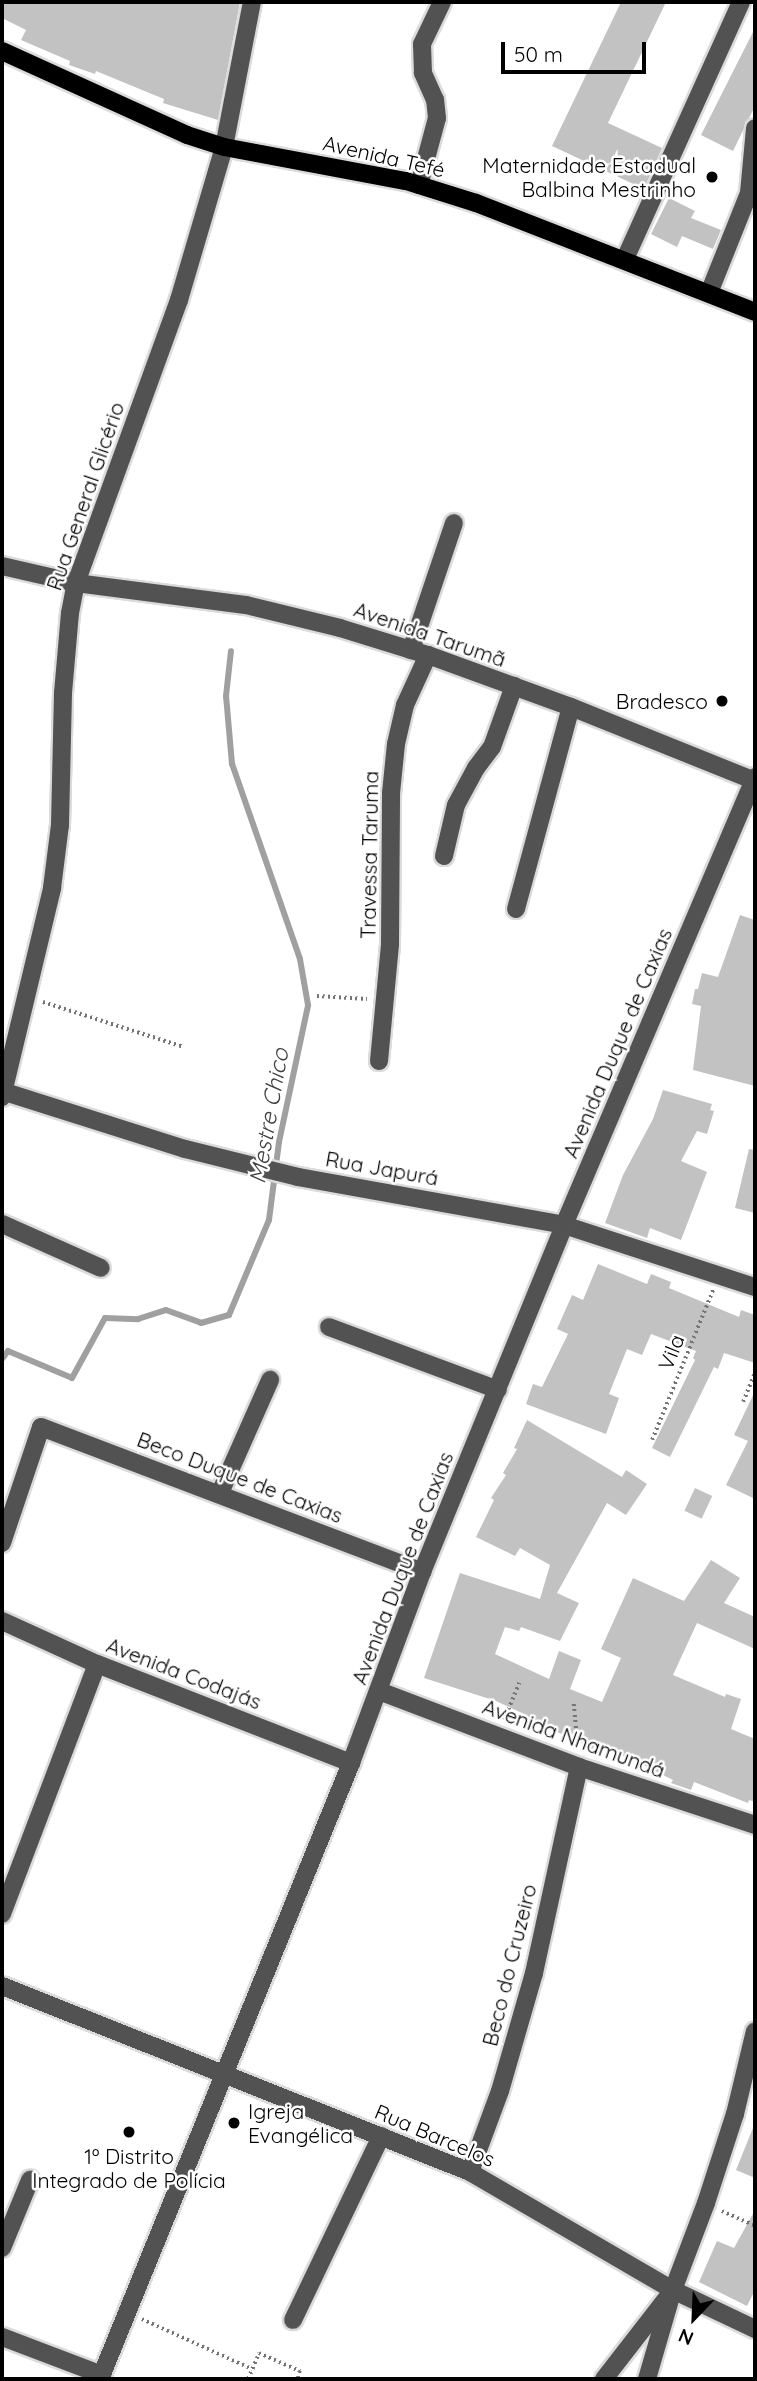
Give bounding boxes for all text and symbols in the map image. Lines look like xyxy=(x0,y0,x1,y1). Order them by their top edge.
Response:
scale bar xyxy=(505,28,650,72)
text: 50 m xyxy=(514,41,563,67)
street label: Avenida Tefé xyxy=(321,130,447,182)
place label: Maternidade Estadual Balbina Mestrinho xyxy=(482,152,696,202)
marker: Maternidade Estadual Balbina Mestrinho xyxy=(702,167,722,187)
street label: Rua General Glicério xyxy=(41,398,129,594)
street label: Avenida Tarumã xyxy=(351,596,509,672)
place label: Bradesco xyxy=(616,688,708,714)
marker: Bradesco xyxy=(714,693,730,709)
street label: Travessa Taruma xyxy=(355,771,383,939)
street label: Avenida Duque de Caxias xyxy=(557,924,677,1162)
water label: Mestre Chico xyxy=(244,1046,294,1186)
street label: Rua Japurá xyxy=(324,1146,440,1190)
street label: Vila xyxy=(653,1331,689,1373)
street label: Beco Duque de Caxias xyxy=(134,1426,346,1528)
street label: Avenida Duque de Caxias xyxy=(346,1448,458,1688)
street label: Avenida Codajás xyxy=(103,1632,265,1714)
street label: Avenida Nhamundá xyxy=(479,1693,669,1783)
street label: Beco do Cruzeiro xyxy=(477,1881,541,2049)
place label: Igreja Evangélica xyxy=(248,2098,353,2148)
street label: Rua Barcelos xyxy=(371,2098,499,2172)
marker: Igreja Evangélica xyxy=(226,2115,242,2131)
marker: 1º Distrito Integrado de Polícia xyxy=(121,2124,137,2140)
place label: 1º Distrito Integrado de Polícia xyxy=(32,2143,226,2193)
north arrow xyxy=(659,2283,729,2353)
text: N xyxy=(675,2324,697,2351)

